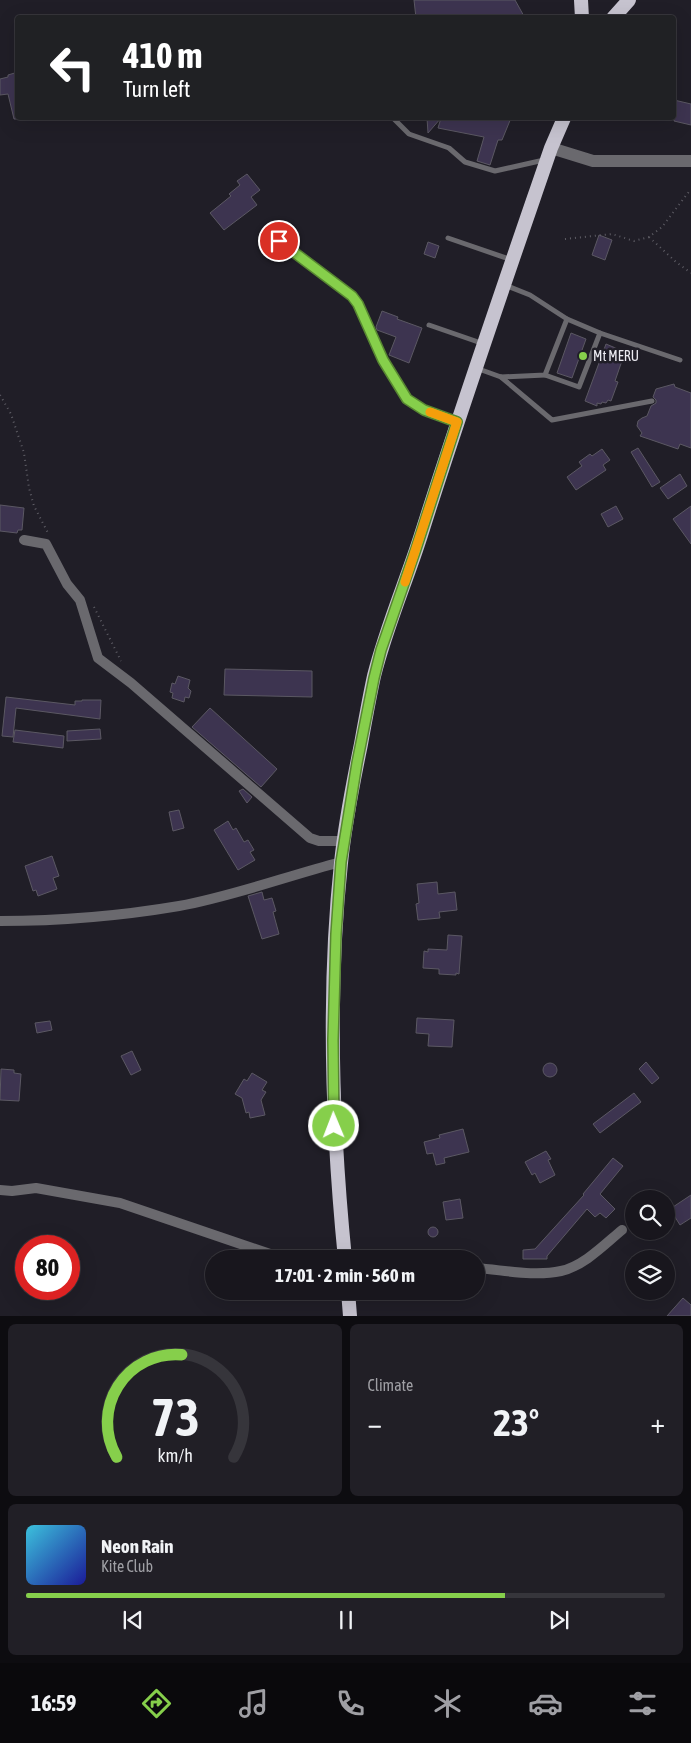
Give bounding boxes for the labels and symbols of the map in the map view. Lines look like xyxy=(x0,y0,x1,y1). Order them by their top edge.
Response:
pin xyxy=(258,220,300,262)
place label: Mt MERU xyxy=(593,348,639,364)
marker: Mt MERU xyxy=(577,350,589,362)
position arrow xyxy=(307,1099,359,1151)
speed limit sign: 80 xyxy=(15,1235,80,1300)

